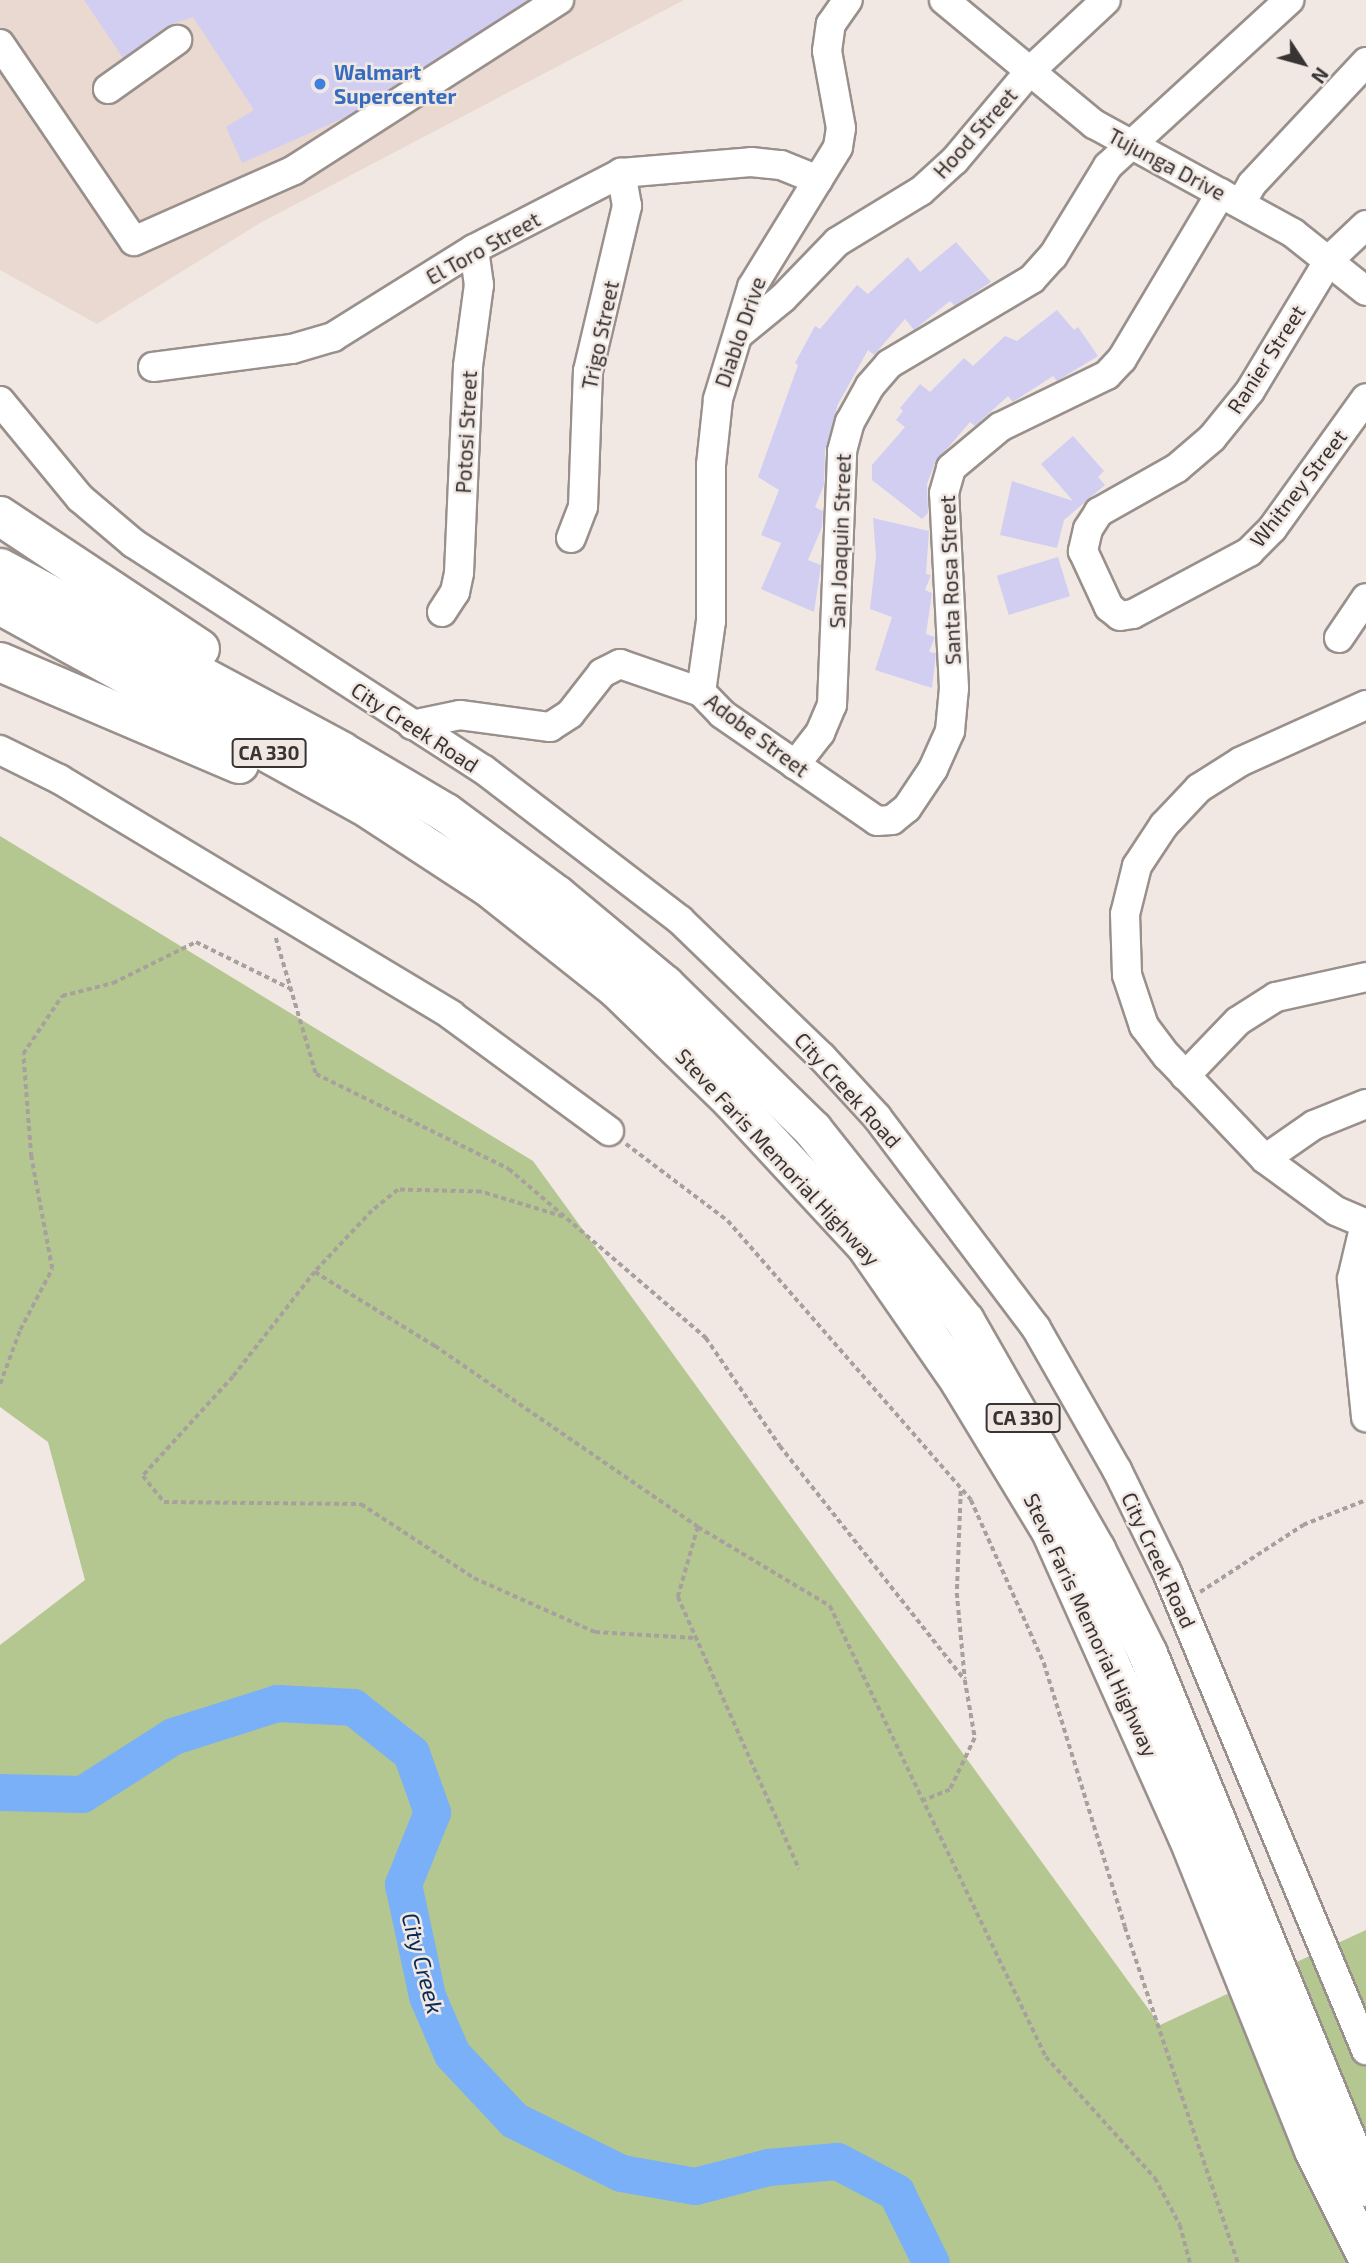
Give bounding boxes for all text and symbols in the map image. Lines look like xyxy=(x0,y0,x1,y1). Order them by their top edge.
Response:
north arrow xyxy=(1268,28,1338,98)
place label: Walmart Supercenter xyxy=(334,59,456,109)
text: N xyxy=(1307,63,1334,88)
marker: Walmart Supercenter xyxy=(312,76,328,92)
street label: Hood Street xyxy=(928,83,1022,183)
street label: Tujunga Drive xyxy=(1104,122,1230,206)
street label: El Toro Street xyxy=(421,206,545,290)
street label: Diablo Drive xyxy=(709,273,771,391)
street label: Trigo Street xyxy=(576,278,624,392)
street label: Ranier Street xyxy=(1221,300,1311,418)
street label: Potosi Street xyxy=(450,370,482,494)
street label: Whitney Street xyxy=(1244,424,1352,552)
street label: San Joaquin Street xyxy=(824,453,856,629)
street label: Santa Rosa Street xyxy=(934,495,966,665)
street label: City Creek Road xyxy=(346,676,484,778)
street label: Adobe Street xyxy=(700,688,814,782)
road number: CA 330 xyxy=(230,738,308,768)
street label: City Creek Road xyxy=(789,1027,907,1153)
street label: Steve Faris Memorial Highway xyxy=(670,1043,886,1271)
road number: CA 330 xyxy=(984,1402,1062,1434)
street label: City Creek Road xyxy=(1116,1488,1202,1632)
street label: Steve Faris Memorial Highway xyxy=(1019,1489,1163,1761)
water label: City Creek xyxy=(396,1909,450,2017)

